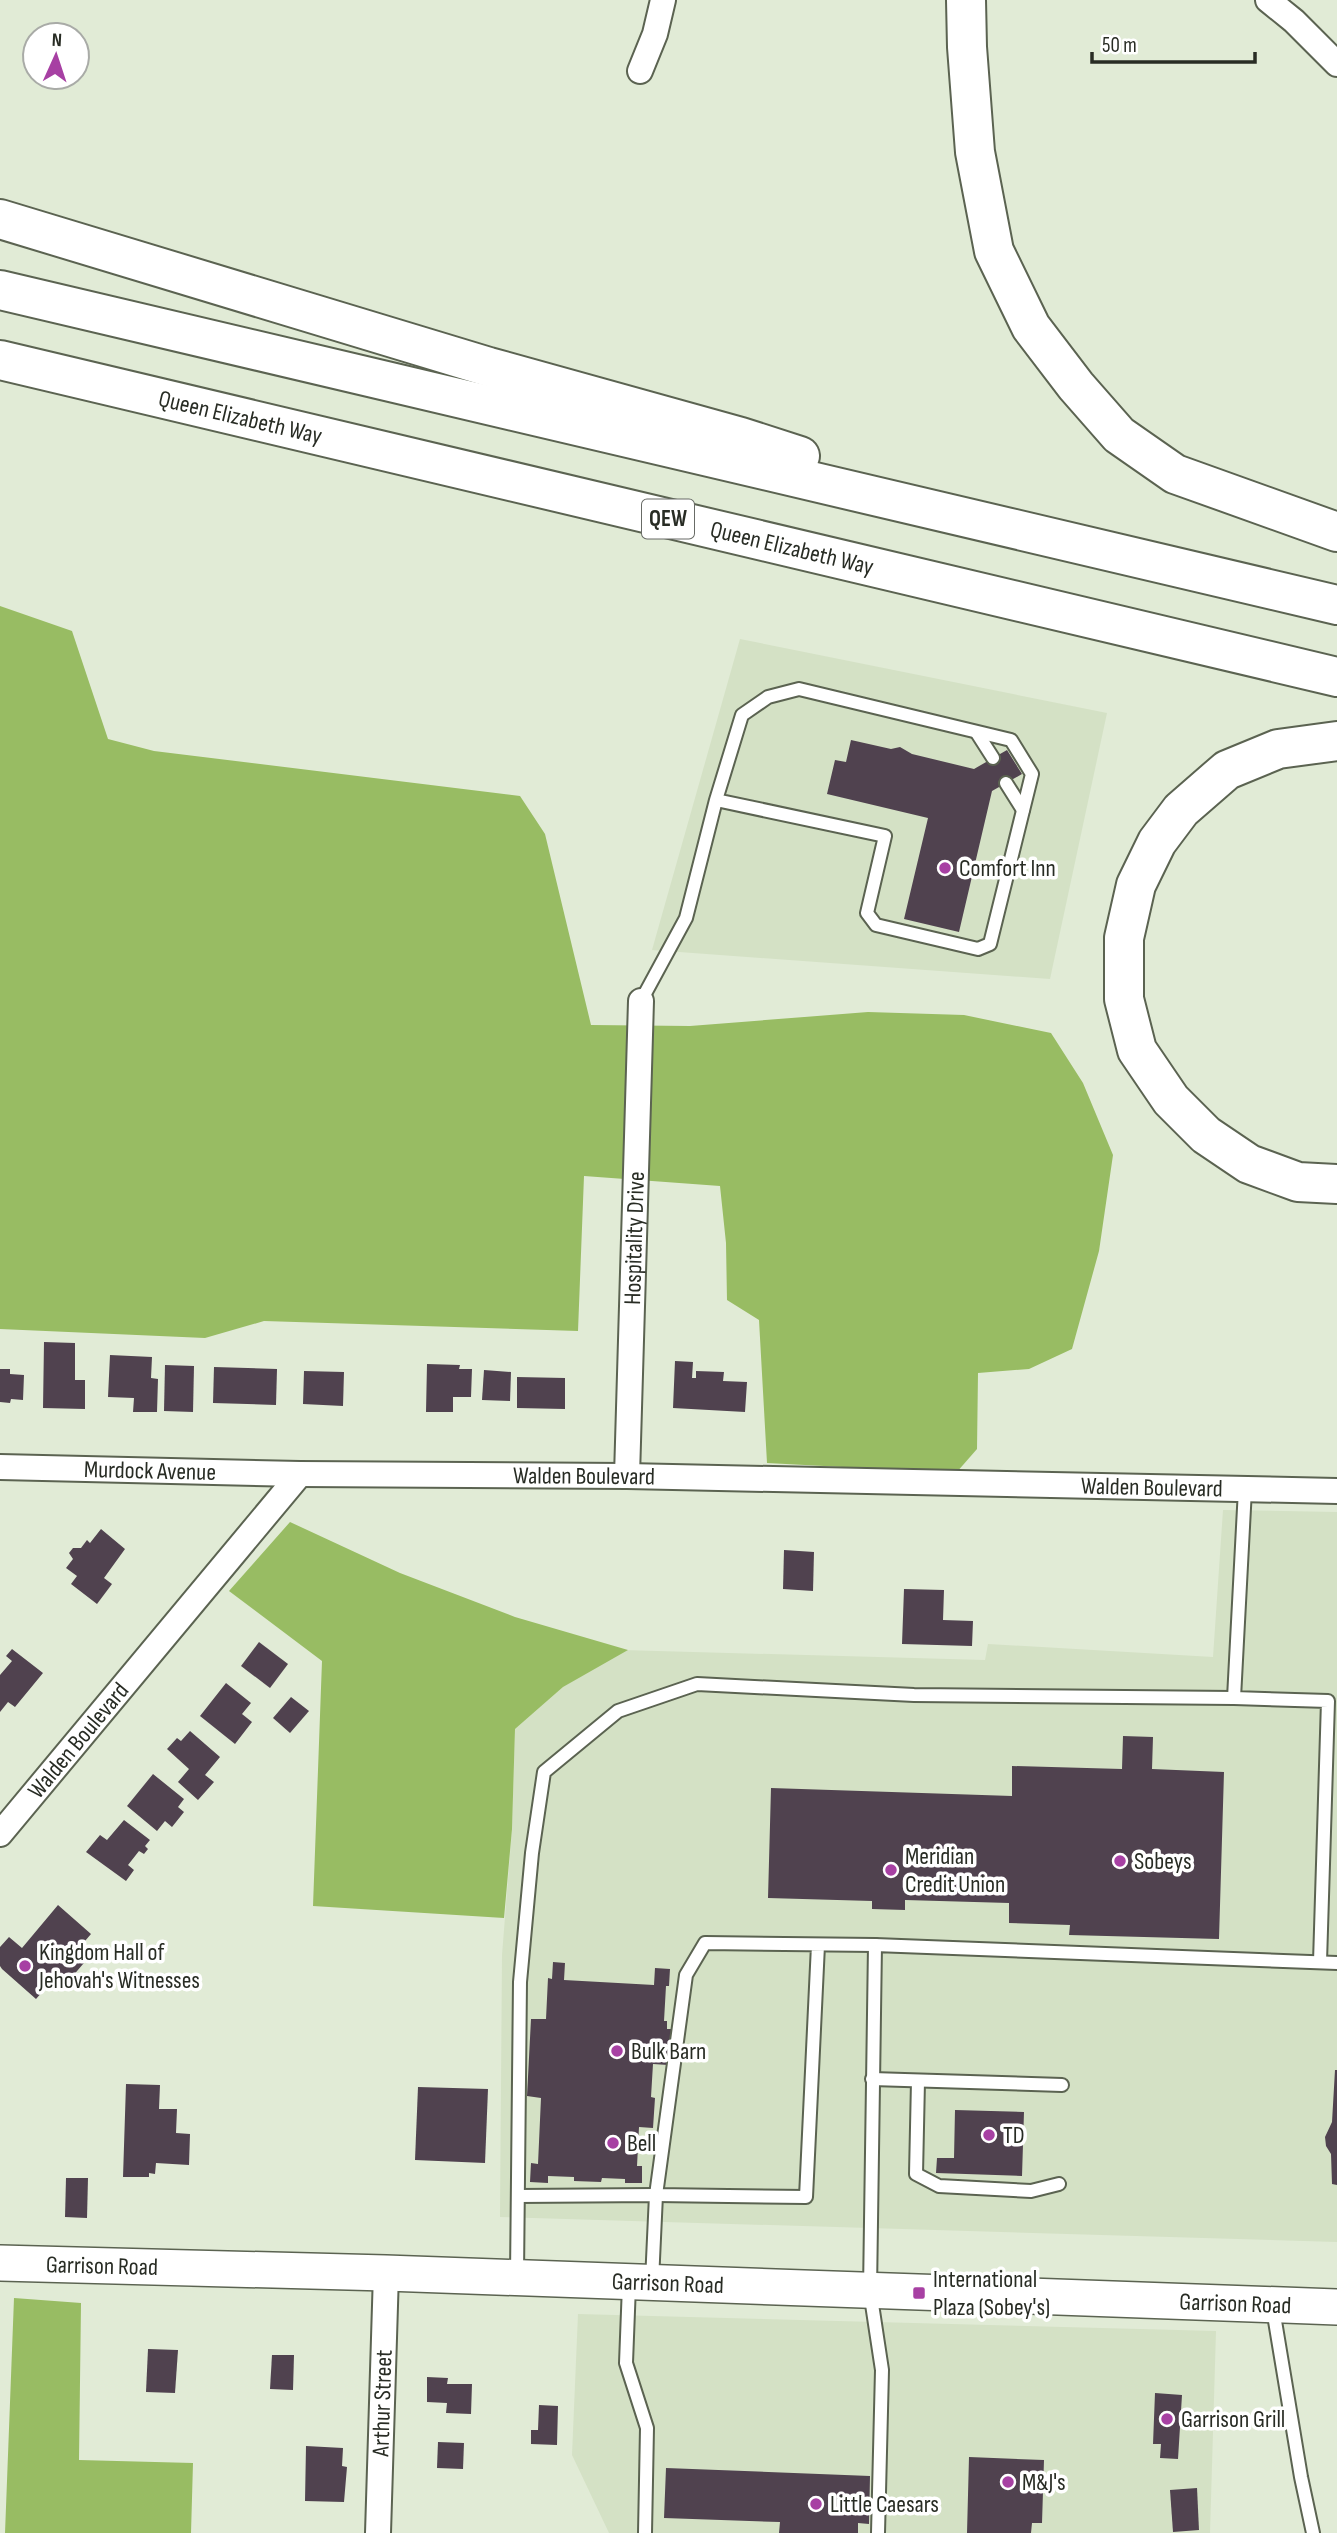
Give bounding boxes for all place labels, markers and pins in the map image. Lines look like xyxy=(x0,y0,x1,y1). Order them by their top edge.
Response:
place label: Comfort Inn xyxy=(959,854,1056,883)
marker: Comfort Inn xyxy=(937,860,953,876)
place label: Meridian Credit Union xyxy=(905,1842,1005,1899)
place label: Sobeys xyxy=(1134,1847,1192,1876)
marker: Sobeys xyxy=(1112,1853,1128,1869)
marker: Meridian Credit Union xyxy=(883,1862,899,1878)
place label: Kingdom Hall of Jehovah's Witnesses xyxy=(38,1938,200,1995)
marker: Kingdom Hall of Jehovah's Witnesses xyxy=(17,1958,33,1974)
place label: Bulk Barn xyxy=(631,2037,706,2066)
marker: Bulk Barn xyxy=(609,2043,625,2059)
place label: TD xyxy=(1003,2121,1025,2150)
marker: TD xyxy=(981,2127,997,2143)
place label: Bell xyxy=(627,2129,656,2158)
marker: Bell xyxy=(605,2135,621,2151)
place label: International Plaza (Sobey's) xyxy=(933,2265,1050,2322)
marker: International Plaza (Sobey's) xyxy=(911,2285,927,2301)
place label: Garrison Grill xyxy=(1181,2405,1285,2434)
marker: Garrison Grill xyxy=(1159,2411,1175,2427)
place label: M&J's xyxy=(1022,2468,1066,2497)
marker: M&J's xyxy=(1000,2474,1016,2490)
place label: Little Caesars xyxy=(830,2490,939,2519)
marker: Little Caesars xyxy=(808,2496,824,2512)

